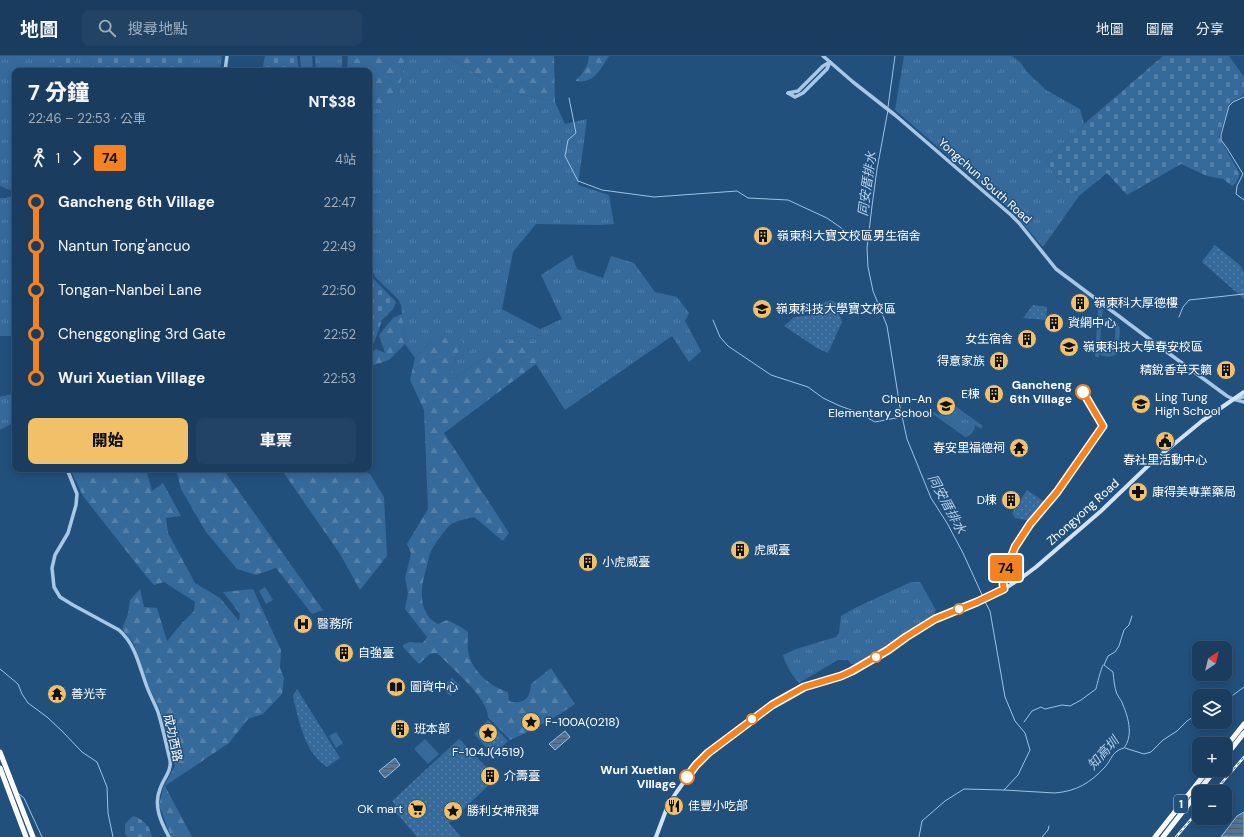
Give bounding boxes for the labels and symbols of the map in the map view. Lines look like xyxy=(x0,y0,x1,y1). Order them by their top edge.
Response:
street label: Yongchun South Road xyxy=(935,135,1035,227)
water label: 同安厝排水 xyxy=(854,150,880,217)
building icon: 嶺東科大寶文校區男生宿舍 xyxy=(752,225,774,247)
place label: 嶺東科大寶文校區男生宿舍 xyxy=(777,228,921,244)
building icon: 嶺東科大厚德樓 xyxy=(1069,292,1091,314)
place label: 嶺東科大厚德樓 xyxy=(1094,295,1178,311)
school or university icon: 嶺東科技大學寶文校區 xyxy=(751,298,773,320)
place label: 嶺東科技大學寶文校區 xyxy=(776,301,896,317)
building icon: 資網中心 xyxy=(1043,312,1065,334)
place label: 資網中心 xyxy=(1068,315,1116,331)
building icon: 女生宿舍 xyxy=(1016,328,1038,350)
place label: 女生宿舍 xyxy=(965,331,1013,347)
school or university icon: 嶺東科技大學春安校區 xyxy=(1058,336,1080,358)
place label: 嶺東科技大學春安校區 xyxy=(1083,339,1203,355)
building icon: 得意家族 xyxy=(988,350,1010,372)
place label: 得意家族 xyxy=(937,353,985,369)
building icon: 精銳香草天籟 xyxy=(1215,359,1237,381)
place label: 精銳香草天籟 xyxy=(1140,362,1212,378)
place label: Gancheng 6th Village xyxy=(1010,377,1072,407)
building icon: E棟 xyxy=(983,383,1005,405)
marker: Gancheng 6th Village xyxy=(1075,384,1091,400)
place label: E棟 xyxy=(961,386,980,402)
place label: Ling Tung High School xyxy=(1155,389,1220,419)
place label: Chun-An Elementary School xyxy=(828,391,932,421)
school or university icon: Ling Tung High School xyxy=(1130,393,1152,415)
school or university icon: Chun-An Elementary School xyxy=(935,395,957,417)
public building icon: 春社里活動中心 xyxy=(1154,430,1176,452)
temple icon: 春安里福德祠 xyxy=(1008,437,1030,459)
place label: 春安里福德祠 xyxy=(933,440,1005,456)
place label: 春社里活動中心 xyxy=(1123,452,1207,468)
water label: 同安厝排水 xyxy=(924,471,970,538)
street label: Zhongyong Road xyxy=(1043,475,1123,549)
pharmacy icon: 康得美專業藥局 xyxy=(1127,481,1149,503)
place label: 康得美專業藥局 xyxy=(1152,484,1236,500)
building icon: D棟 xyxy=(1000,489,1022,511)
place label: D棟 xyxy=(977,492,997,508)
building icon: 虎威臺 xyxy=(729,539,751,561)
place label: 虎威臺 xyxy=(754,542,790,558)
building icon: 小虎威臺 xyxy=(577,551,599,573)
place label: 小虎威臺 xyxy=(602,554,650,570)
line badge: 74 xyxy=(988,555,1024,581)
unlabelled marker xyxy=(953,603,965,615)
hospital icon: 醫務所 xyxy=(292,613,314,635)
place label: 醫務所 xyxy=(317,616,353,632)
north arrow xyxy=(1192,641,1232,681)
building icon: 自強臺 xyxy=(333,642,355,664)
place label: 自強臺 xyxy=(358,645,394,661)
unlabelled marker xyxy=(870,651,882,663)
library icon: 圖資中心 xyxy=(385,676,407,698)
place label: 圖資中心 xyxy=(410,679,458,695)
temple icon: 善光寺 xyxy=(46,683,68,705)
place label: 善光寺 xyxy=(71,686,107,702)
place icon: F-100A(0218) xyxy=(520,711,542,733)
street label: 成功西路 xyxy=(160,713,186,763)
unlabelled marker xyxy=(746,713,758,725)
place label: F-100A(0218) xyxy=(545,714,620,730)
building icon: 班本部 xyxy=(389,718,411,740)
place label: 班本部 xyxy=(414,721,450,737)
place icon: F-104J(4519) xyxy=(477,722,499,744)
water label: 知高圳 xyxy=(1084,731,1124,773)
place label: F-104J(4519) xyxy=(452,744,524,760)
place label: Wuri Xuetian Village xyxy=(600,762,676,792)
building icon: 介壽臺 xyxy=(479,765,501,787)
place label: 介壽臺 xyxy=(504,768,540,784)
marker: Wuri Xuetian Village xyxy=(679,769,695,785)
restaurant icon: 佳豐小吃部 xyxy=(663,795,685,817)
road number: 1 xyxy=(1174,795,1188,813)
supermarket icon: OK mart xyxy=(406,798,428,820)
place label: 佳豐小吃部 xyxy=(688,798,748,814)
place icon: 勝利女神飛彈 xyxy=(442,800,464,822)
place label: OK mart xyxy=(357,801,403,817)
place label: 勝利女神飛彈 xyxy=(467,803,539,819)

